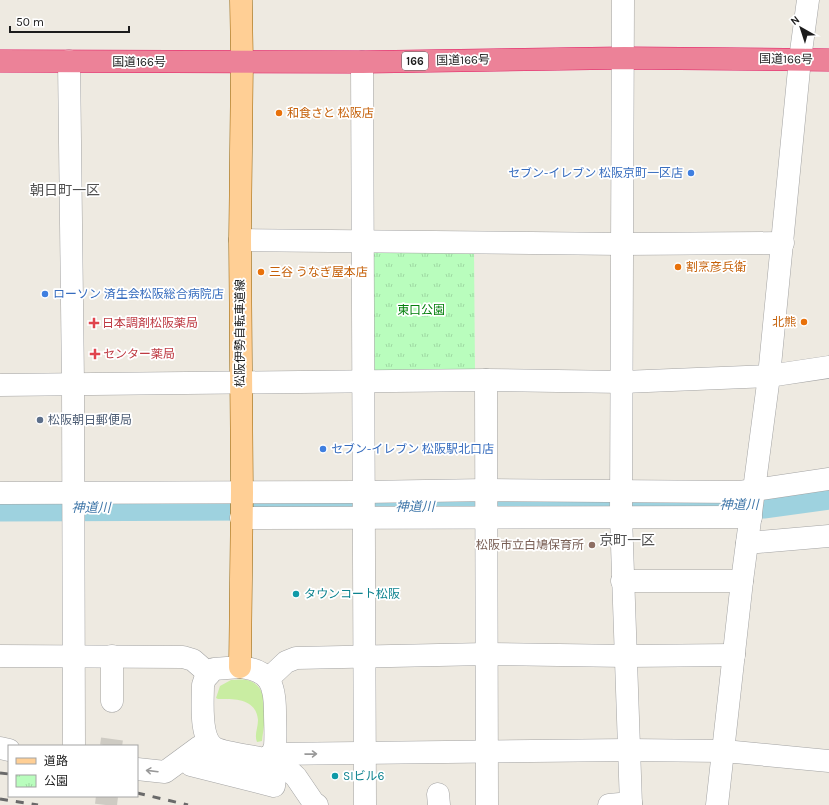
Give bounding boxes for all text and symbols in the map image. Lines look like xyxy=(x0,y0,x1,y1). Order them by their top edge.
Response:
scale bar xyxy=(10,8,129,34)
north arrow xyxy=(781,8,821,48)
text: N xyxy=(788,13,802,28)
text: 50 m xyxy=(16,15,44,29)
road number: 166 xyxy=(402,52,428,70)
street label: 国道166号 xyxy=(759,52,813,66)
street label: 国道166号 xyxy=(436,53,490,67)
street label: 国道166号 xyxy=(112,55,166,69)
place label: 和食さと 松阪店 xyxy=(287,106,374,120)
marker: 和食さと 松阪店 xyxy=(274,108,284,118)
place label: セブン-イレブン 松阪京町一区店 xyxy=(508,166,683,180)
marker: セブン-イレブン 松阪京町一区店 xyxy=(686,168,696,178)
district label: 朝日町一区 xyxy=(30,182,100,199)
place label: 割烹彦兵衛 xyxy=(686,260,746,274)
marker: 割烹彦兵衛 xyxy=(673,262,683,272)
place label: 三谷 うなぎ屋本店 xyxy=(269,265,368,279)
marker: 三谷 うなぎ屋本店 xyxy=(256,267,266,277)
street label: 松阪伊勢自転車道線 xyxy=(233,279,247,387)
place label: ローソン 済生会松阪総合病院店 xyxy=(53,287,224,301)
marker: ローソン 済生会松阪総合病院店 xyxy=(40,289,50,299)
park label: 東口公園 xyxy=(397,303,445,317)
place label: 北熊 xyxy=(772,315,796,329)
place label: 日本調剤松阪薬局 xyxy=(102,316,198,330)
marker: 北熊 xyxy=(799,317,809,327)
marker: 日本調剤松阪薬局 xyxy=(89,318,99,328)
place label: センター薬局 xyxy=(103,347,175,361)
marker: センター薬局 xyxy=(90,349,100,359)
place label: 松阪朝日郵便局 xyxy=(48,413,132,427)
marker: 松阪朝日郵便局 xyxy=(35,415,45,425)
place label: セブン-イレブン 松阪駅北口店 xyxy=(331,442,494,456)
marker: セブン-イレブン 松阪駅北口店 xyxy=(318,444,328,454)
water label: 神道川 xyxy=(719,497,760,512)
water label: 神道川 xyxy=(395,499,436,514)
water label: 神道川 xyxy=(71,500,112,515)
district label: 京町一区 xyxy=(599,532,655,549)
place label: 松阪市立白鳩保育所 xyxy=(476,538,584,552)
marker: 松阪市立白鳩保育所 xyxy=(587,540,597,550)
place label: タウンコート松阪 xyxy=(304,587,400,601)
marker: タウンコート松阪 xyxy=(291,589,301,599)
legend xyxy=(8,745,138,797)
one-way arrow xyxy=(304,750,317,758)
text: 道路 xyxy=(44,754,68,768)
one-way arrow xyxy=(146,767,159,774)
place label: SIビル6 xyxy=(343,769,385,783)
marker: SIビル6 xyxy=(330,771,340,781)
text: 公園 xyxy=(44,774,68,788)

